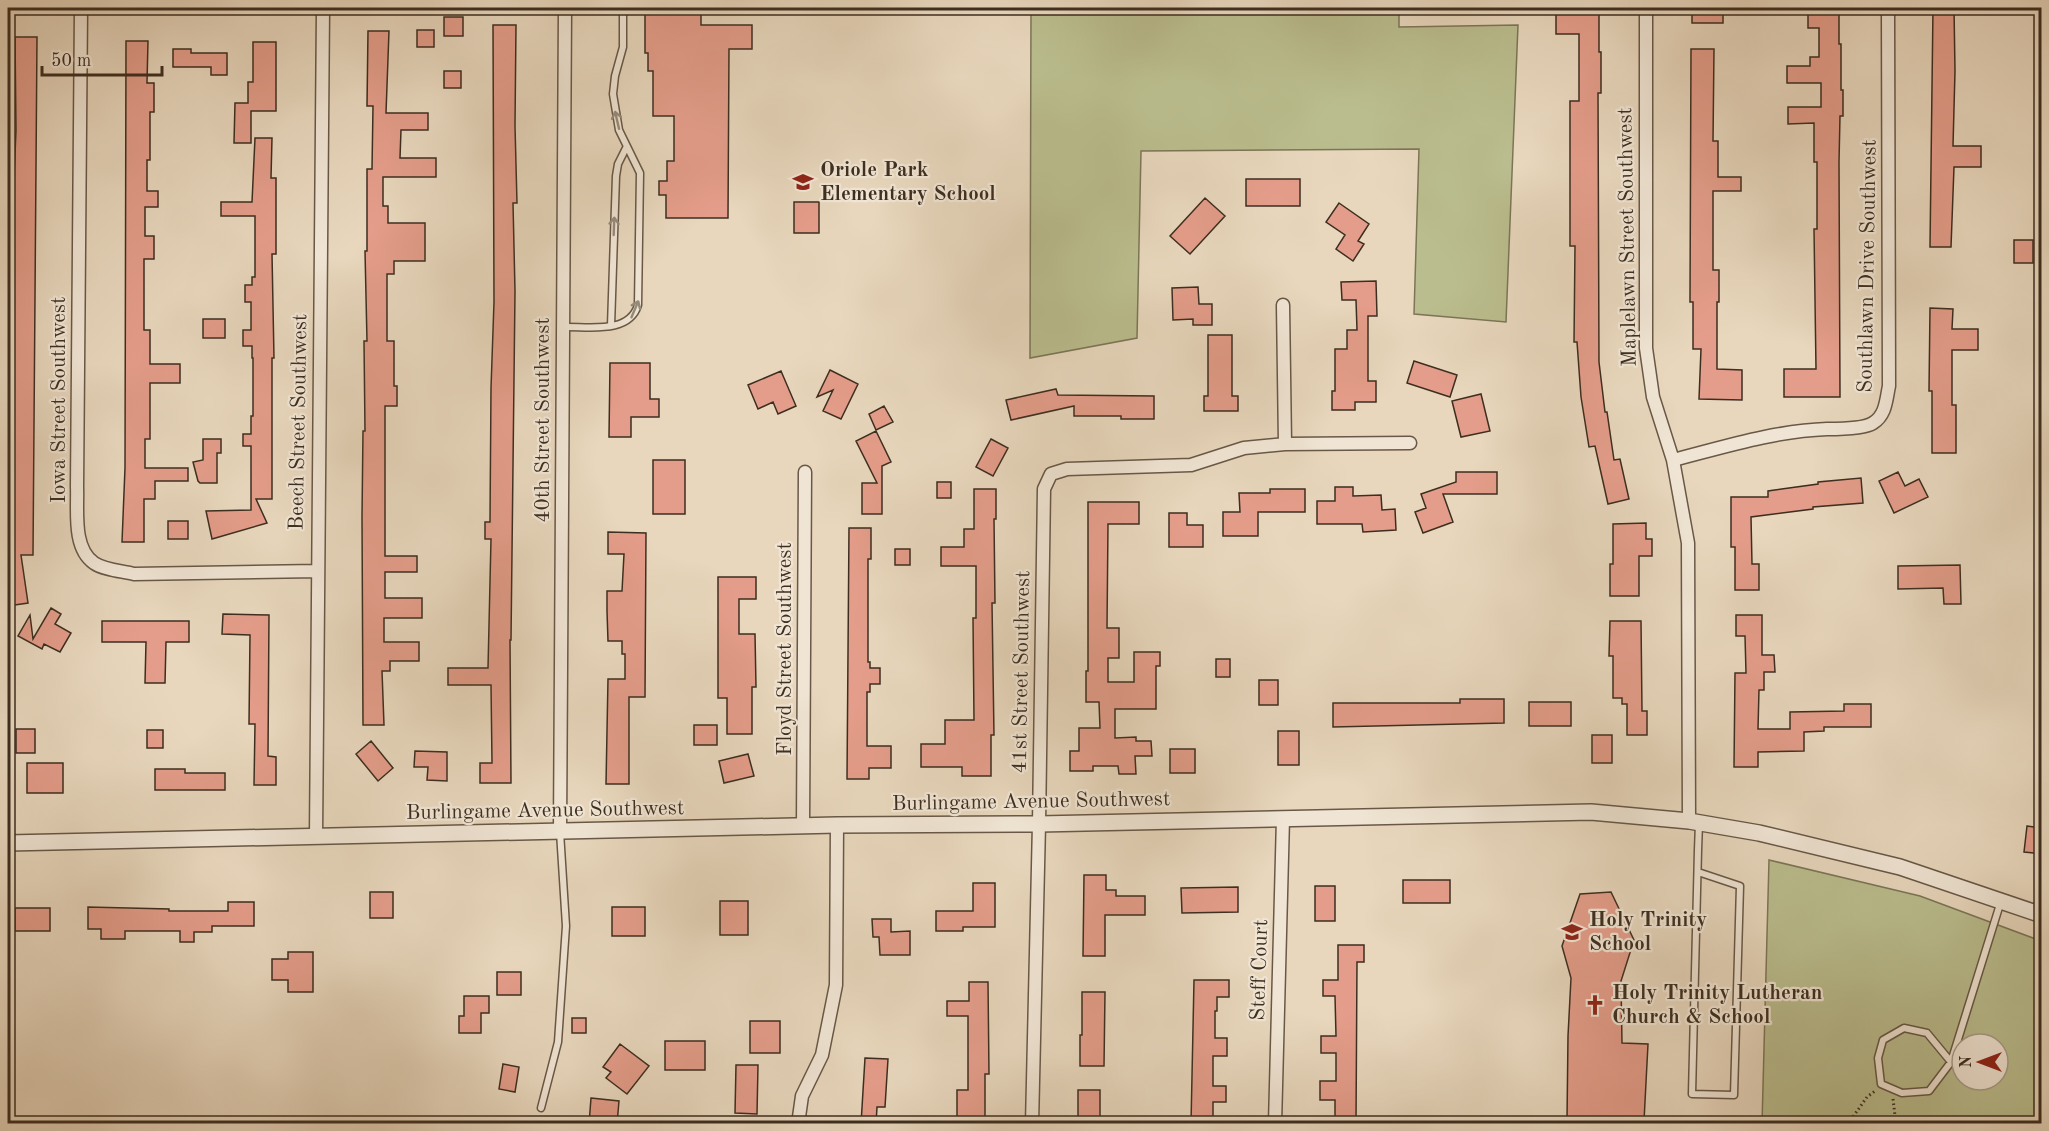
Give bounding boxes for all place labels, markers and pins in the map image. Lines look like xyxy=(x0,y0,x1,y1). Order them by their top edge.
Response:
place label: Oriole Park Elementary School xyxy=(820,160,996,205)
school or university icon: Oriole Park Elementary School xyxy=(791,170,815,194)
place label: Holy Trinity School xyxy=(1589,910,1707,955)
school or university icon: Holy Trinity School xyxy=(1560,920,1584,944)
place label: Holy Trinity Lutheran Church & School xyxy=(1612,983,1822,1028)
church icon: Holy Trinity Lutheran Church & School xyxy=(1583,993,1607,1017)

